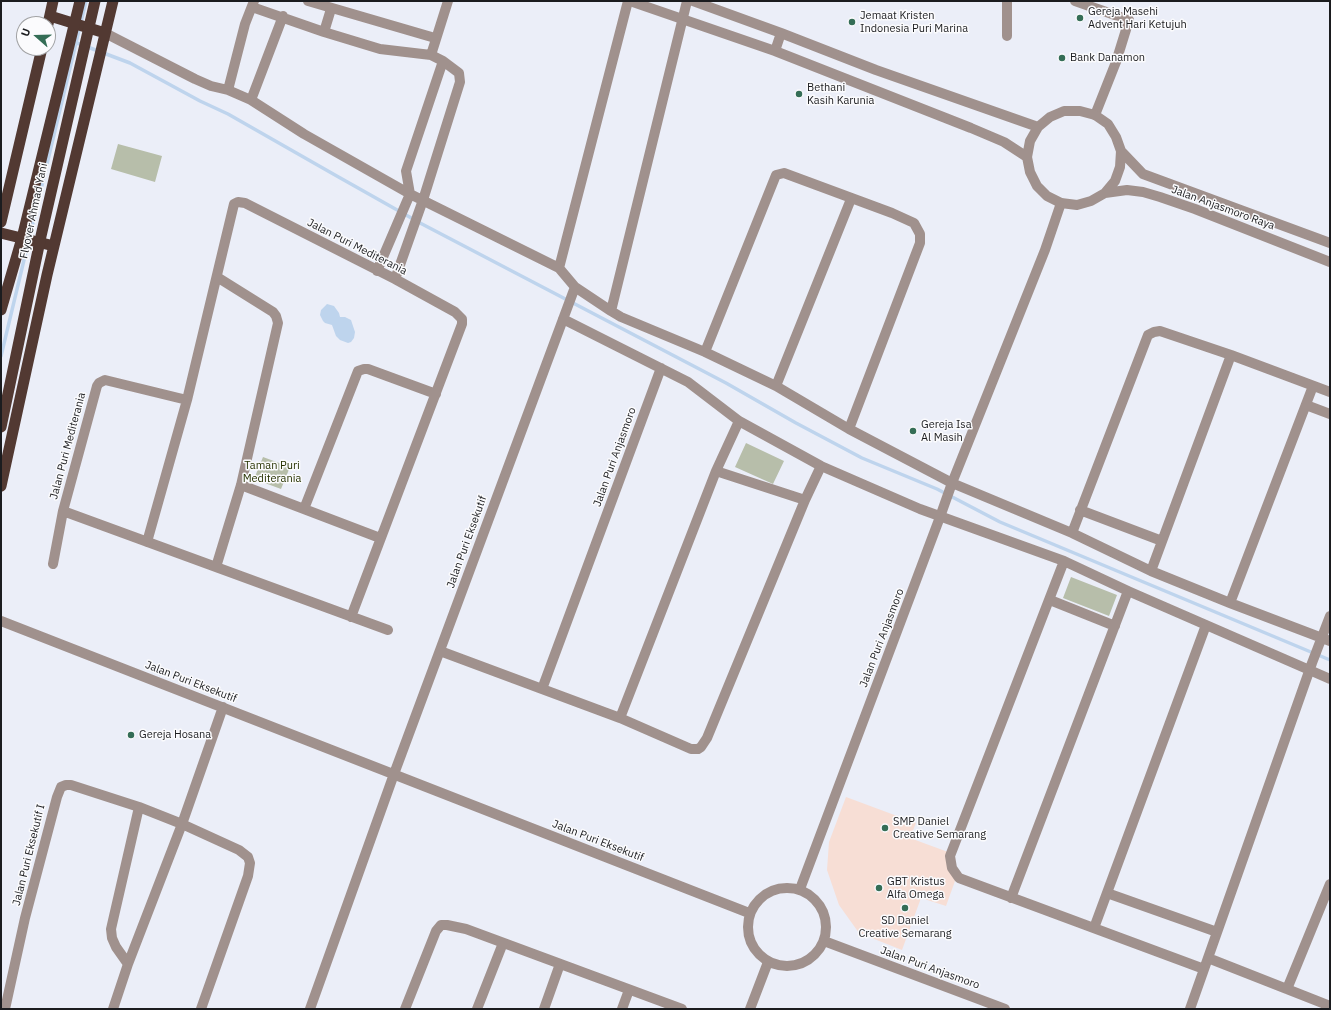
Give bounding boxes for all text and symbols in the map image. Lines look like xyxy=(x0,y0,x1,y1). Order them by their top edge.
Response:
place label: Gereja Masehi Advent Hari Ketujuh xyxy=(1088,5,1187,31)
place label: Jemaat Kristen Indonesia Puri Marina xyxy=(860,9,968,35)
marker: Gereja Masehi Advent Hari Ketujuh xyxy=(1075,13,1085,23)
north arrow xyxy=(16,16,56,56)
marker: Jemaat Kristen Indonesia Puri Marina xyxy=(847,17,857,27)
text: U xyxy=(18,26,34,38)
place label: Bank Danamon xyxy=(1070,51,1145,65)
marker: Bank Danamon xyxy=(1057,53,1067,63)
place label: Bethani Kasih Karunia xyxy=(807,81,874,107)
marker: Bethani Kasih Karunia xyxy=(794,89,804,99)
street label: Flyover Ahmad Yani xyxy=(17,162,51,260)
street label: Jalan Anjasmoro Raya xyxy=(1170,183,1276,233)
street label: Jalan Puri Mediterania xyxy=(305,216,409,278)
street label: Jalan Puri Mediterania xyxy=(47,391,89,501)
street label: Jalan Puri Anjasmoro xyxy=(591,406,639,508)
place label: Gereja Isa Al Masih xyxy=(921,418,972,444)
marker: Gereja Isa Al Masih xyxy=(908,426,918,436)
park label: Taman Puri Mediterania xyxy=(243,459,301,485)
street label: Jalan Puri Eksekutif xyxy=(444,494,490,590)
street label: Jalan Puri Anjasmoro xyxy=(857,587,907,689)
street label: Jalan Puri Eksekutif xyxy=(143,658,239,706)
place label: Gereja Hosana xyxy=(139,728,211,742)
marker: Gereja Hosana xyxy=(126,730,136,740)
street label: Jalan Puri Eksekutif I xyxy=(10,803,48,907)
place label: SMP Daniel Creative Semarang xyxy=(893,815,986,841)
street label: Jalan Puri Eksekutif xyxy=(550,817,646,865)
marker: SMP Daniel Creative Semarang xyxy=(880,823,890,833)
place label: GBT Kristus Alfa Omega xyxy=(887,875,945,901)
marker: GBT Kristus Alfa Omega xyxy=(874,883,884,893)
marker: SD Daniel Creative Semarang xyxy=(900,903,910,913)
place label: SD Daniel Creative Semarang xyxy=(858,914,952,940)
street label: Jalan Puri Anjasmoro xyxy=(879,944,981,992)

